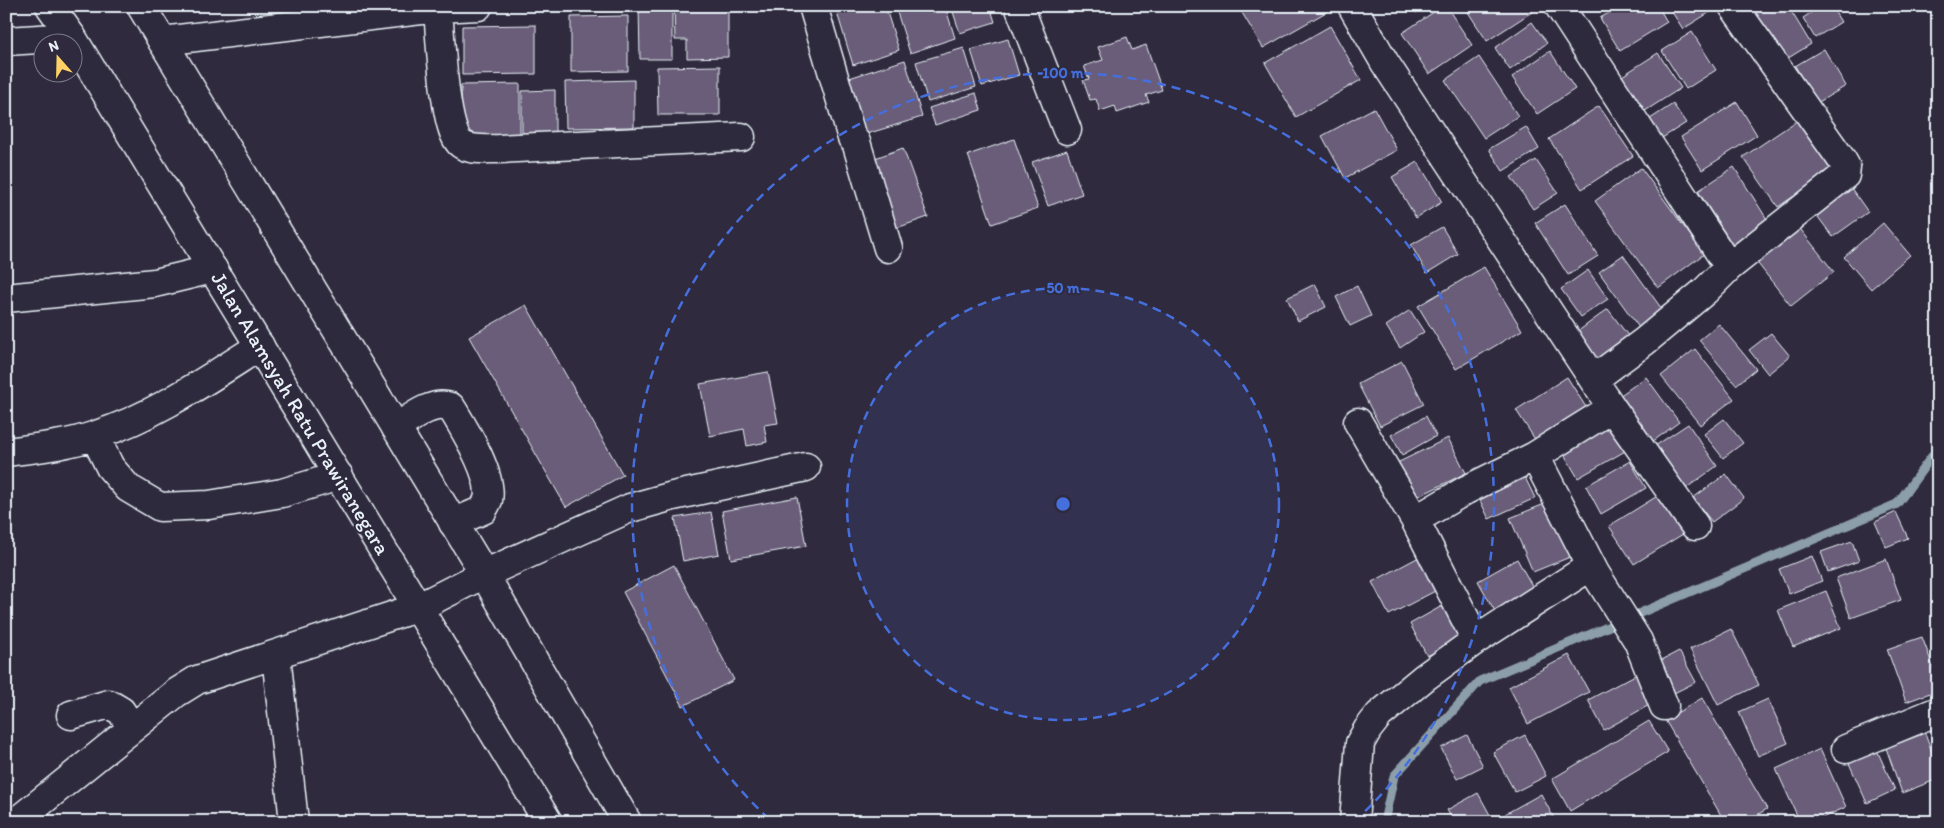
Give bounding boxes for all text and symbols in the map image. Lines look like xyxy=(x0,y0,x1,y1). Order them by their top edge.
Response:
north arrow xyxy=(32,32,82,82)
text: N xyxy=(46,37,61,56)
text: 100 m xyxy=(1042,64,1084,82)
street label: Jalan Alamsyah Ratu Prawiranegara xyxy=(206,267,396,559)
text: 50 m xyxy=(1046,279,1080,297)
centre of rings xyxy=(1054,495,1072,513)

